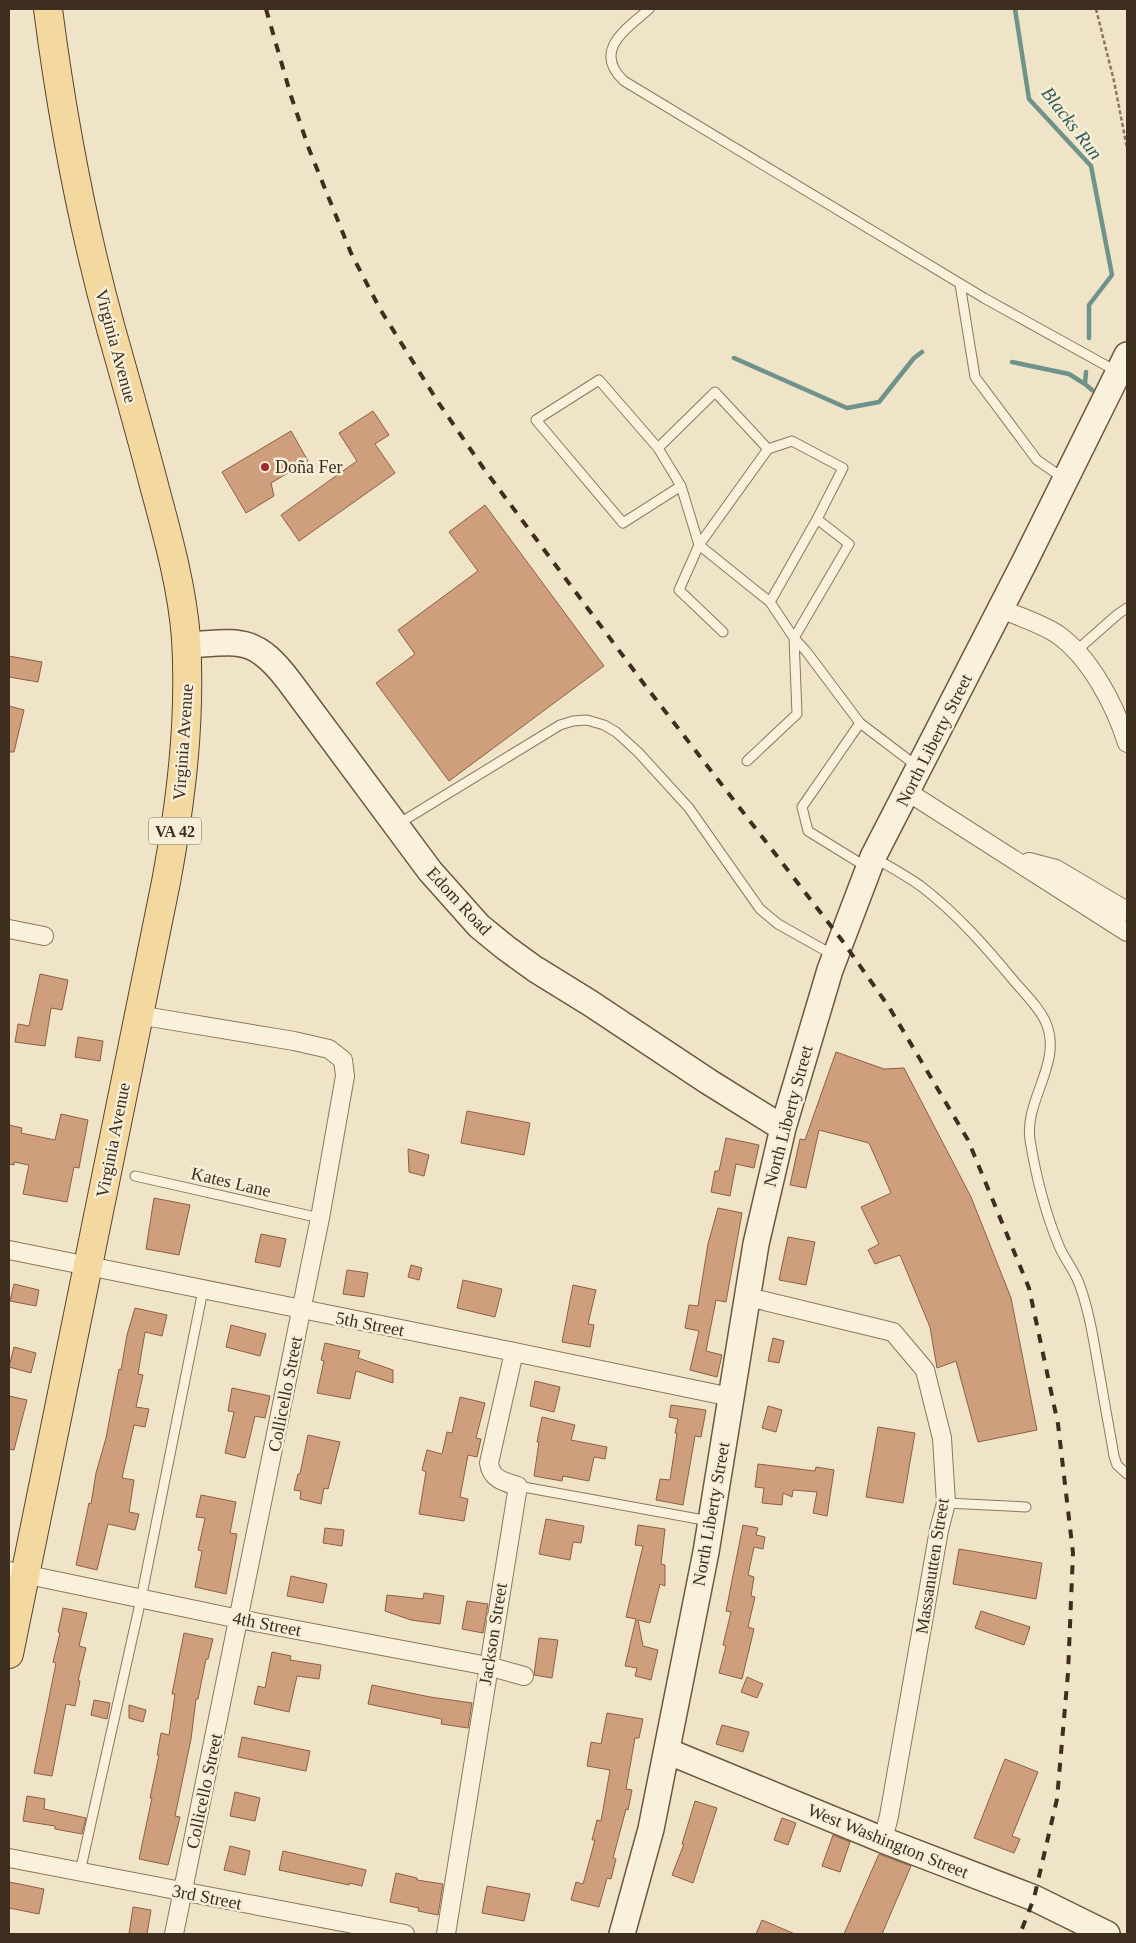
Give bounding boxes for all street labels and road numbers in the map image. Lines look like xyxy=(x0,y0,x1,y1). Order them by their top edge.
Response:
street label: Virginia Avenue xyxy=(91,287,141,405)
street label: North Liberty Street xyxy=(892,670,976,810)
street label: Virginia Avenue xyxy=(169,683,197,801)
road number: VA 42 xyxy=(149,818,201,844)
street label: Edom Road xyxy=(423,863,495,939)
street label: North Liberty Street xyxy=(759,1043,817,1189)
street label: Virginia Avenue xyxy=(92,1081,134,1199)
street label: Kates Lane xyxy=(189,1163,273,1201)
street label: 5th Street xyxy=(334,1308,406,1340)
street label: Collicello Street xyxy=(264,1334,306,1454)
street label: North Liberty Street xyxy=(688,1440,734,1588)
street label: Massanutten Street xyxy=(911,1497,953,1635)
street label: Jackson Street xyxy=(475,1581,511,1687)
street label: 4th Street xyxy=(231,1608,303,1640)
street label: Collicello Street xyxy=(182,1731,226,1851)
street label: West Washington Street xyxy=(805,1800,971,1882)
street label: 3rd Street xyxy=(170,1880,244,1914)

